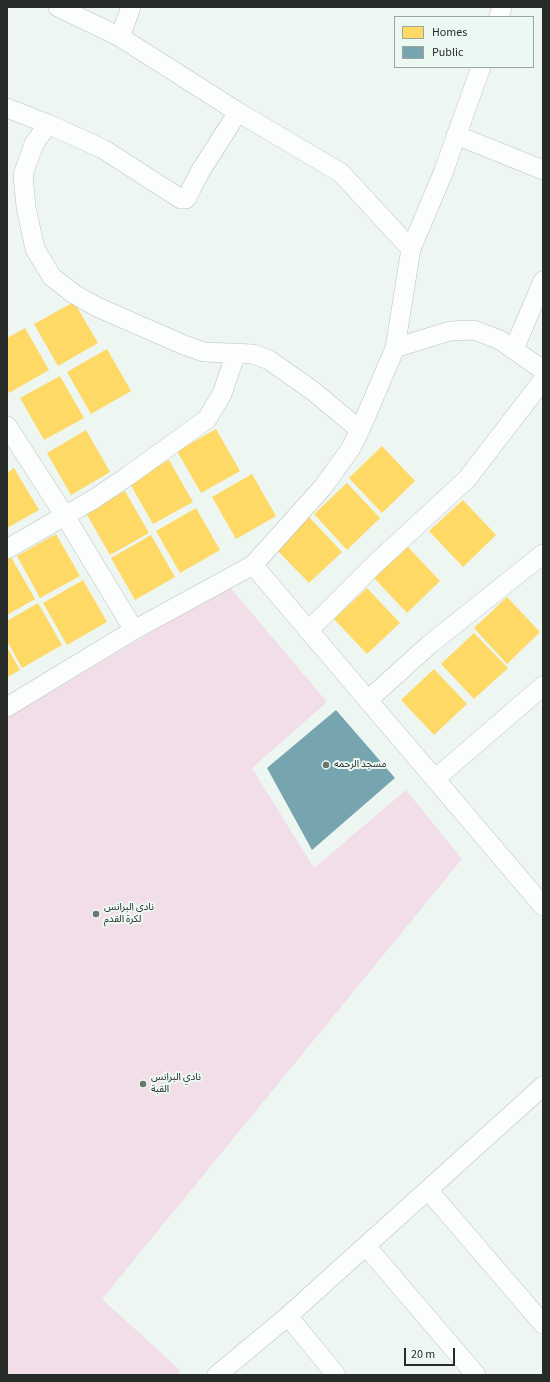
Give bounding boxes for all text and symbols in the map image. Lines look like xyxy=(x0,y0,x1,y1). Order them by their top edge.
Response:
legend xyxy=(394,16,534,68)
text: Homes xyxy=(432,24,467,41)
text: Public xyxy=(432,44,463,61)
place label: مسجد الرحمه xyxy=(334,759,387,771)
marker: مسجد الرحمه xyxy=(321,760,331,770)
place label: نادي البرانس لكرة القدم xyxy=(104,902,154,926)
marker: نادي البرانس لكرة القدم xyxy=(91,909,101,919)
place label: نادي البرانس القبة xyxy=(151,1072,201,1096)
marker: نادي البرانس القبة xyxy=(138,1079,148,1089)
scale bar xyxy=(406,1340,457,1366)
text: 20 m xyxy=(411,1346,435,1363)

